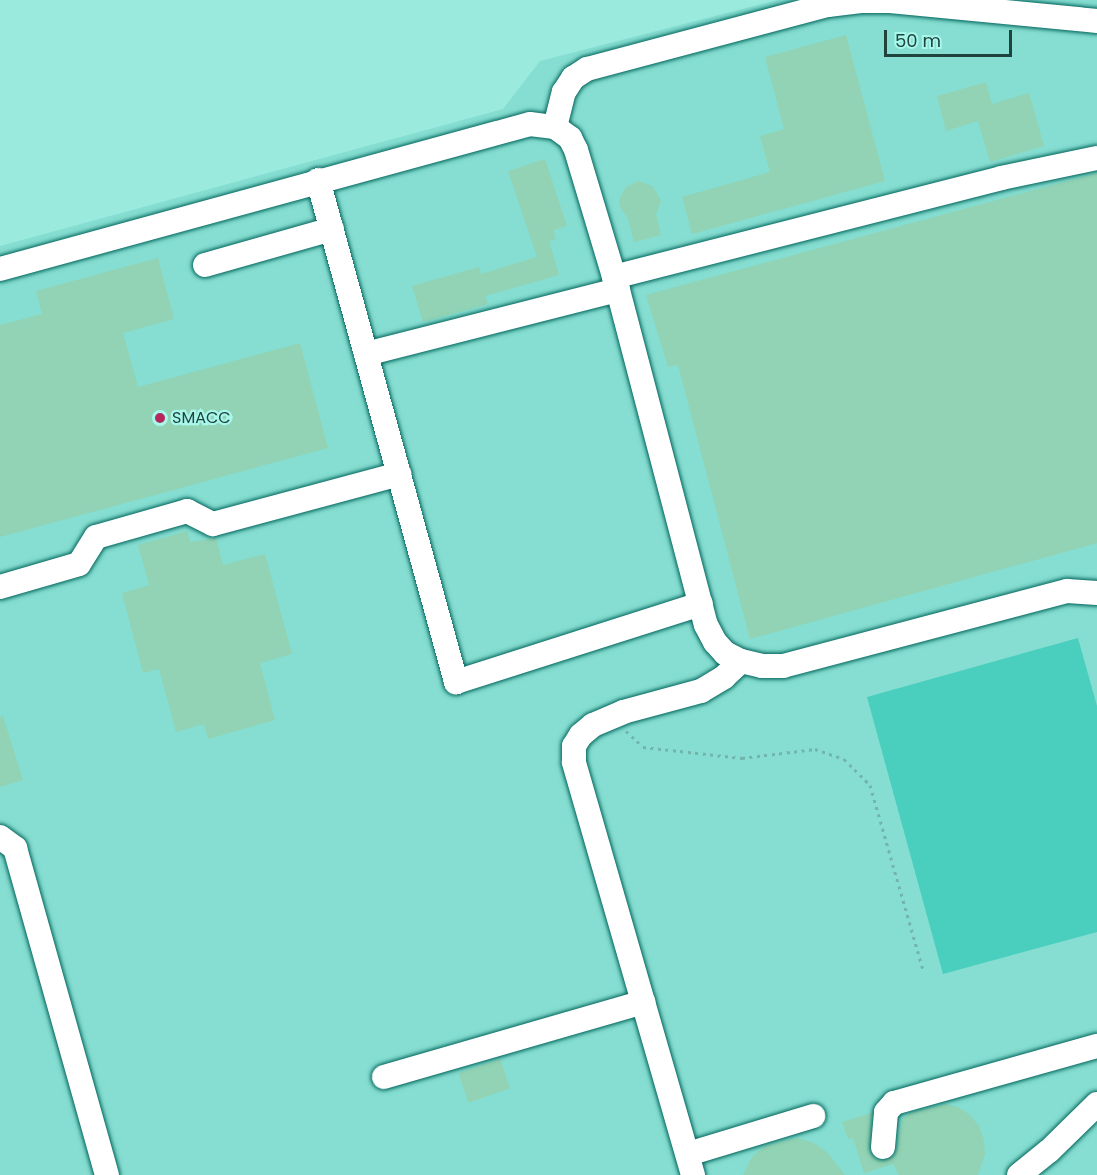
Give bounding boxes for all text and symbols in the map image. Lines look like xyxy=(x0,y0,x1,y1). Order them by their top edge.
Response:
scale bar xyxy=(887,18,1014,56)
text: 50 m xyxy=(895,28,941,53)
place label: SMACC xyxy=(172,408,231,428)
marker: SMACC xyxy=(153,411,167,425)

